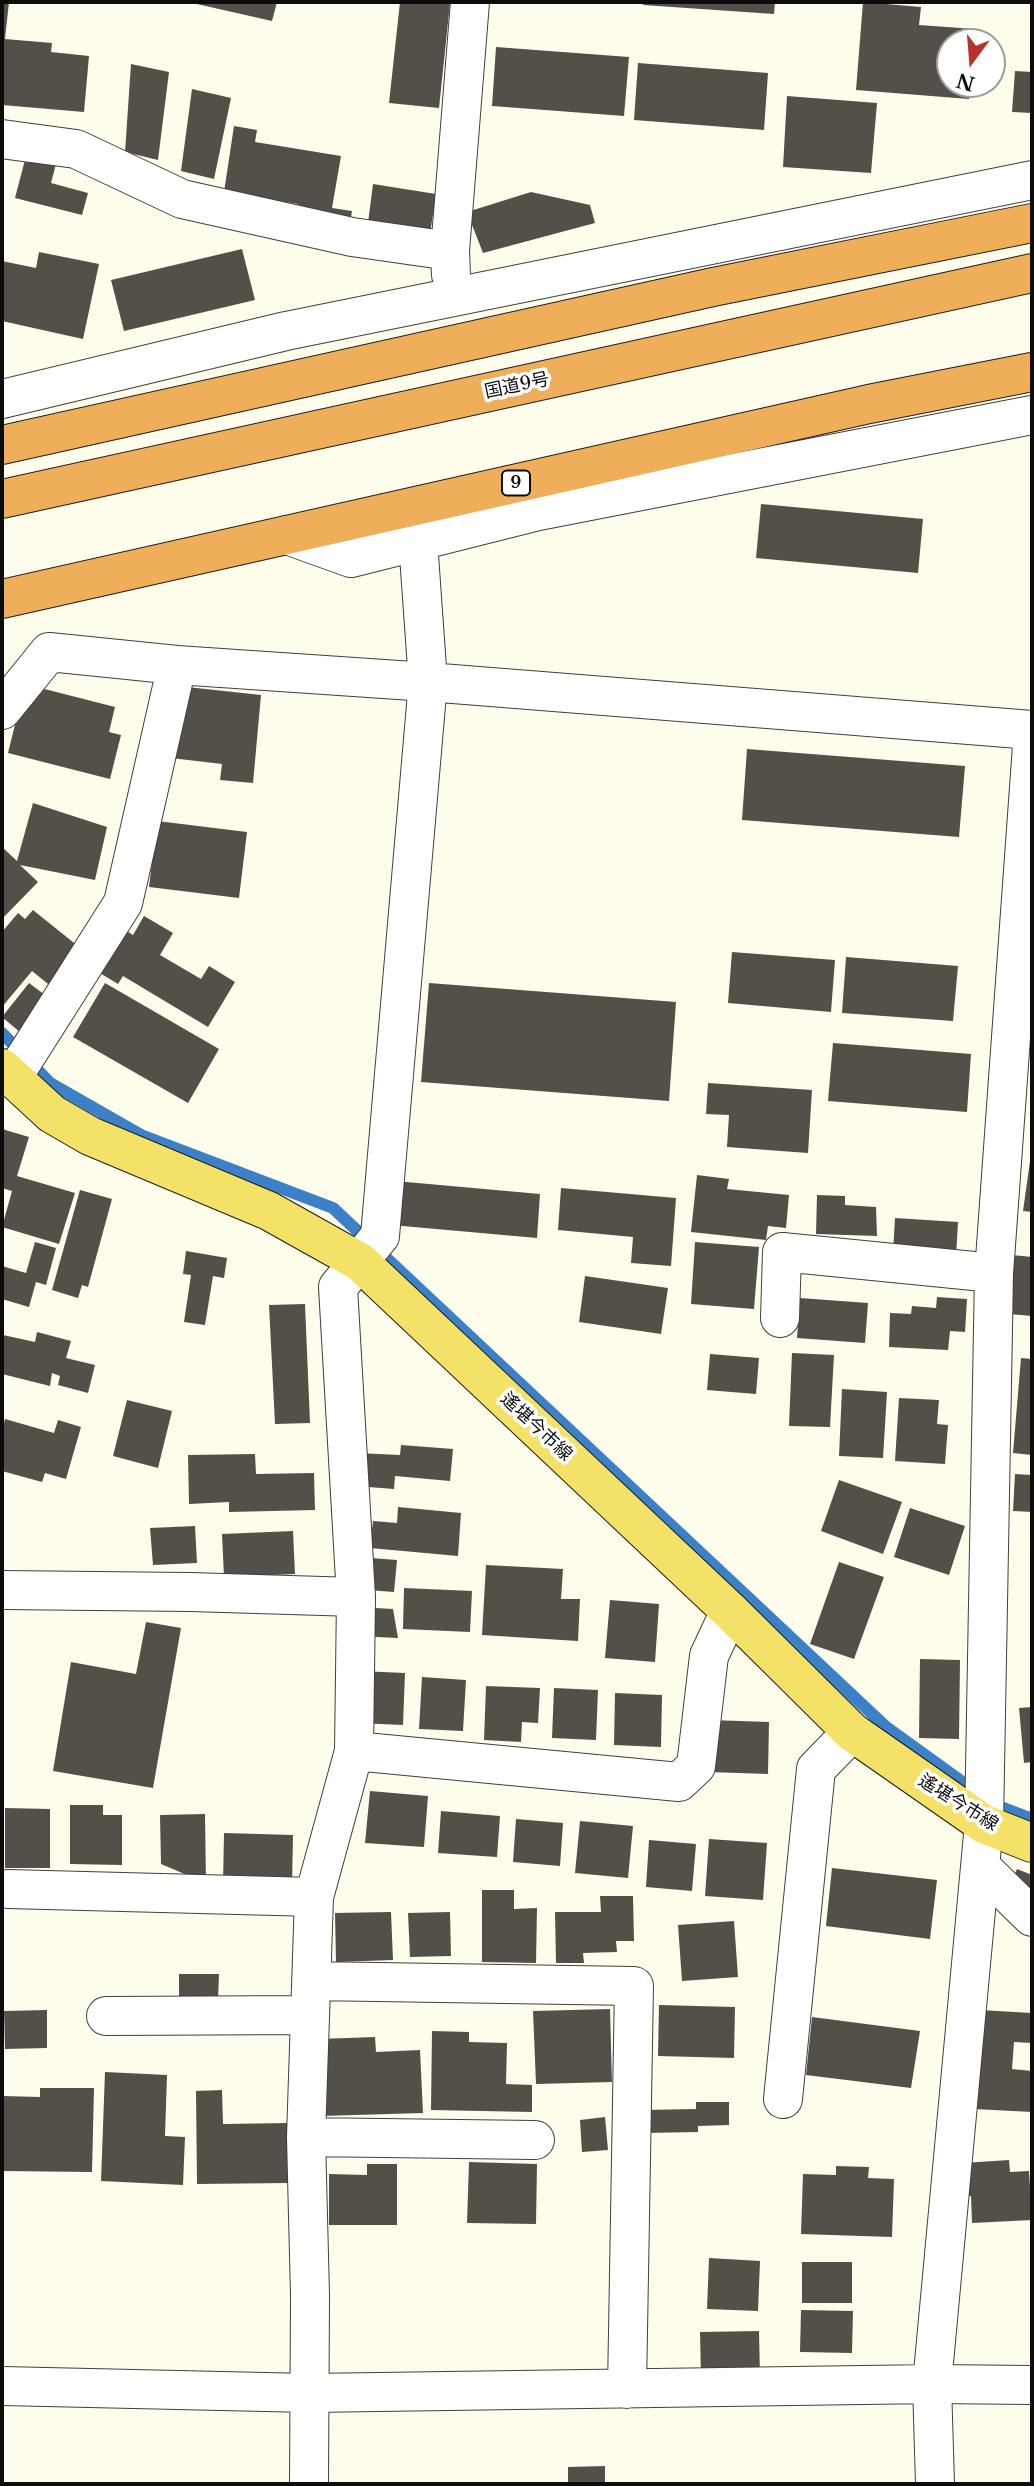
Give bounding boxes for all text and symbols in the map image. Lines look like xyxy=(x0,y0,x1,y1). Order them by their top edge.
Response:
north arrow xyxy=(936,28,1006,98)
text: N xyxy=(954,68,977,95)
street label: 国道9号 xyxy=(483,369,551,403)
road number: 9 xyxy=(502,470,530,496)
street label: 遙堪今市線 xyxy=(496,1388,576,1466)
street label: 遙堪今市線 xyxy=(914,1770,1002,1836)

